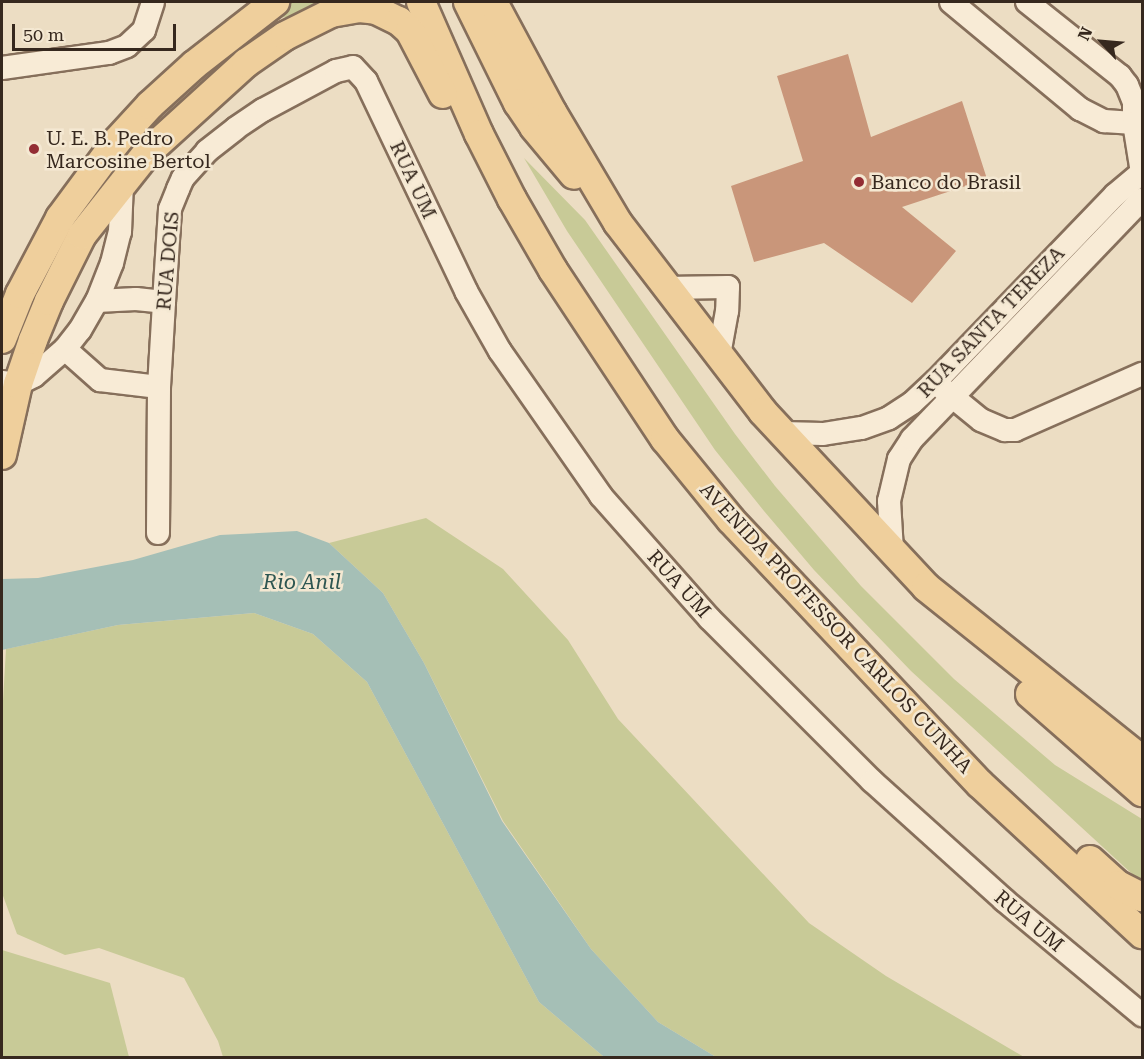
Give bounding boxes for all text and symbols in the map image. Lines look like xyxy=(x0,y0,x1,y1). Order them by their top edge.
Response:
scale bar xyxy=(15,12,178,50)
north arrow xyxy=(1072,12,1132,72)
text: 50 m xyxy=(23,24,64,45)
text: N xyxy=(1074,24,1097,44)
place label: U. E. B. Pedro Marcosine Bertol xyxy=(46,126,211,173)
street label: RUA UM xyxy=(385,137,441,223)
marker: U. E. B. Pedro Marcosine Bertol xyxy=(27,142,41,156)
place label: Banco do Brasil xyxy=(871,170,1021,194)
marker: Banco do Brasil xyxy=(852,175,866,189)
street label: RUA DOIS xyxy=(152,211,184,311)
street label: RUA SANTA TEREZA xyxy=(913,241,1069,403)
street label: AVENIDA PROFESSOR CARLOS CUNHA xyxy=(695,478,977,778)
street label: RUA UM xyxy=(642,545,716,623)
water label: Rio Anil xyxy=(263,569,341,595)
street label: RUA UM xyxy=(989,885,1069,957)

